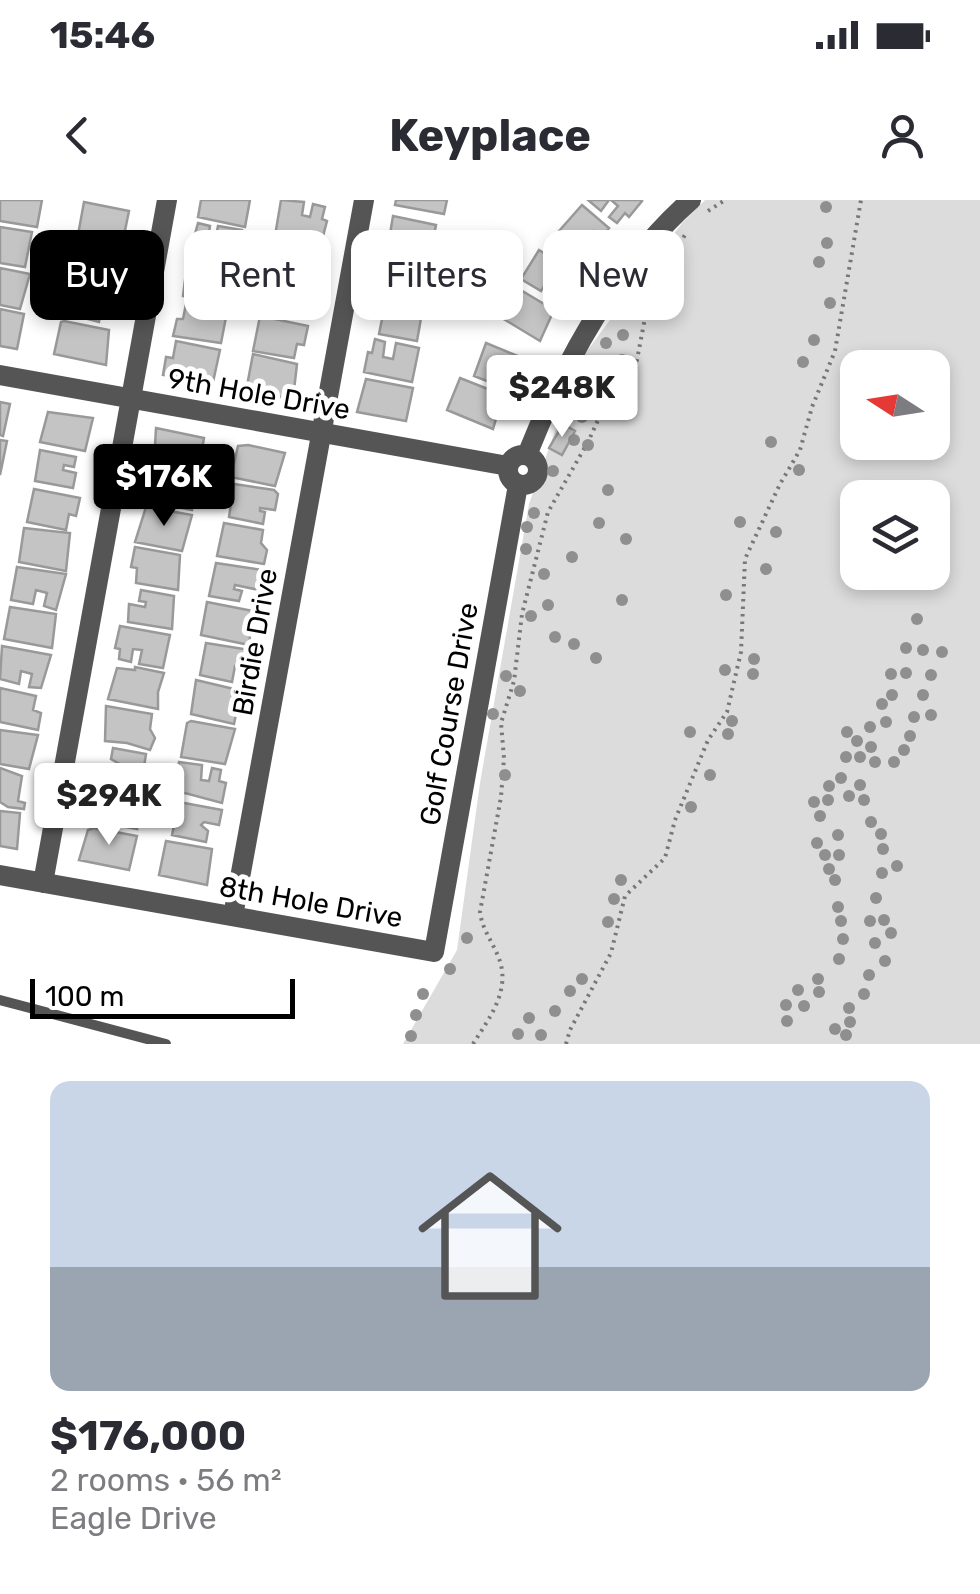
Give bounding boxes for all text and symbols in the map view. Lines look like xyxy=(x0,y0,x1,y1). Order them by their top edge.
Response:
text: 15:46 xyxy=(50,12,155,58)
icon: back xyxy=(50,108,105,163)
icon: person xyxy=(875,108,930,163)
text: Keyplace xyxy=(389,109,591,162)
chip: Buy xyxy=(30,230,164,320)
chip: Rent xyxy=(184,230,331,320)
chip: Filters xyxy=(351,230,523,320)
chip: New xyxy=(543,230,684,320)
north arrow xyxy=(840,350,950,460)
map controls xyxy=(840,350,950,590)
pin: $248K xyxy=(492,355,632,440)
street label: 9th Hole Drive xyxy=(165,362,353,426)
text: $248K xyxy=(509,368,615,406)
pin: $176K xyxy=(94,444,234,529)
text: $176K xyxy=(116,457,212,495)
button: layers xyxy=(840,480,950,590)
street label: Birdie Drive xyxy=(226,566,284,718)
street label: Golf Course Drive xyxy=(413,600,485,828)
pin: $294K xyxy=(39,763,179,848)
text: $294K xyxy=(56,776,162,814)
street label: 8th Hole Drive xyxy=(217,870,405,934)
scale bar xyxy=(30,974,295,1018)
text: 100 m xyxy=(45,980,124,1013)
icon: home xyxy=(400,1146,580,1326)
text: $176,000 xyxy=(50,1411,246,1461)
text: 2 rooms · 56 m² xyxy=(50,1461,282,1499)
text: Eagle Drive xyxy=(50,1499,217,1537)

